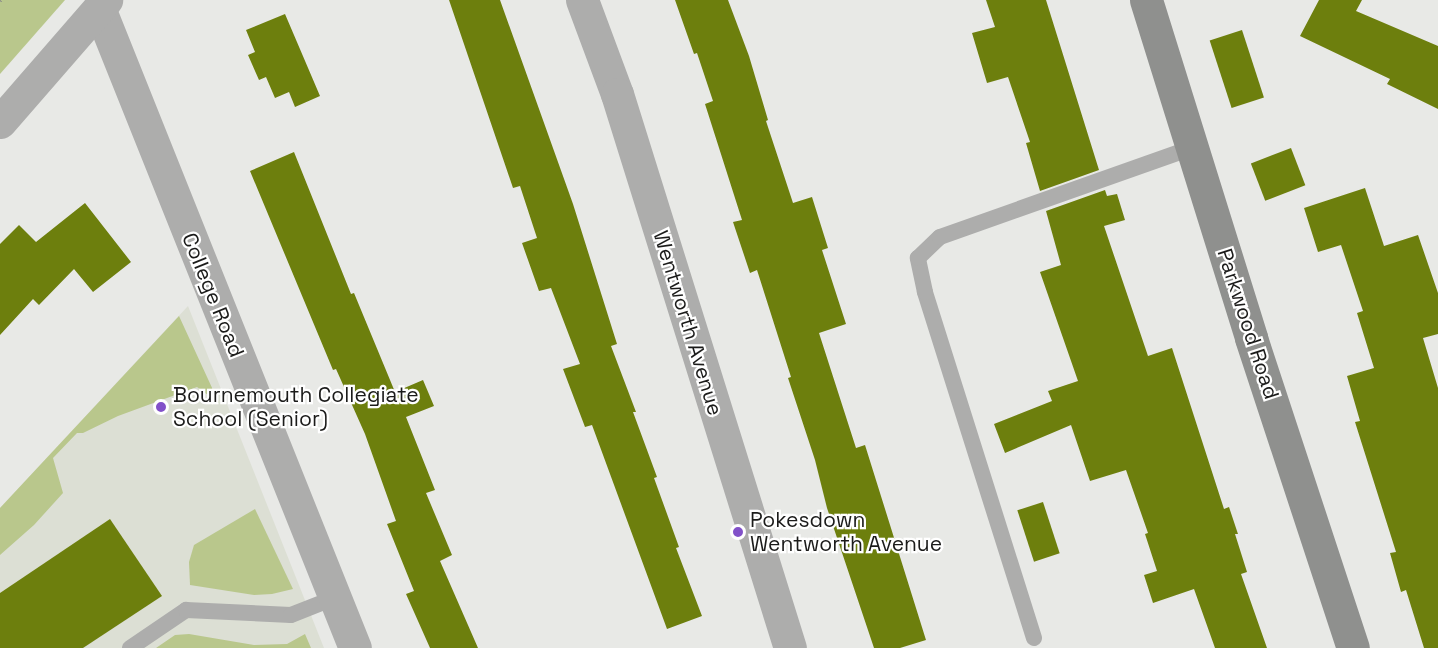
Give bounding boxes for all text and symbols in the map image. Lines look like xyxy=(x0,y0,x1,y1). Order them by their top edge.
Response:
street label: Wentworth Avenue xyxy=(648,227,728,419)
street label: College Road xyxy=(177,229,249,361)
street label: Parkwood Road xyxy=(1212,246,1284,402)
place label: Bournemouth Collegiate School (Senior) xyxy=(173,382,419,432)
marker: Bournemouth Collegiate School (Senior) xyxy=(154,400,168,414)
place label: Pokesdown Wentworth Avenue xyxy=(750,507,942,557)
marker: Pokesdown Wentworth Avenue xyxy=(731,525,745,539)

